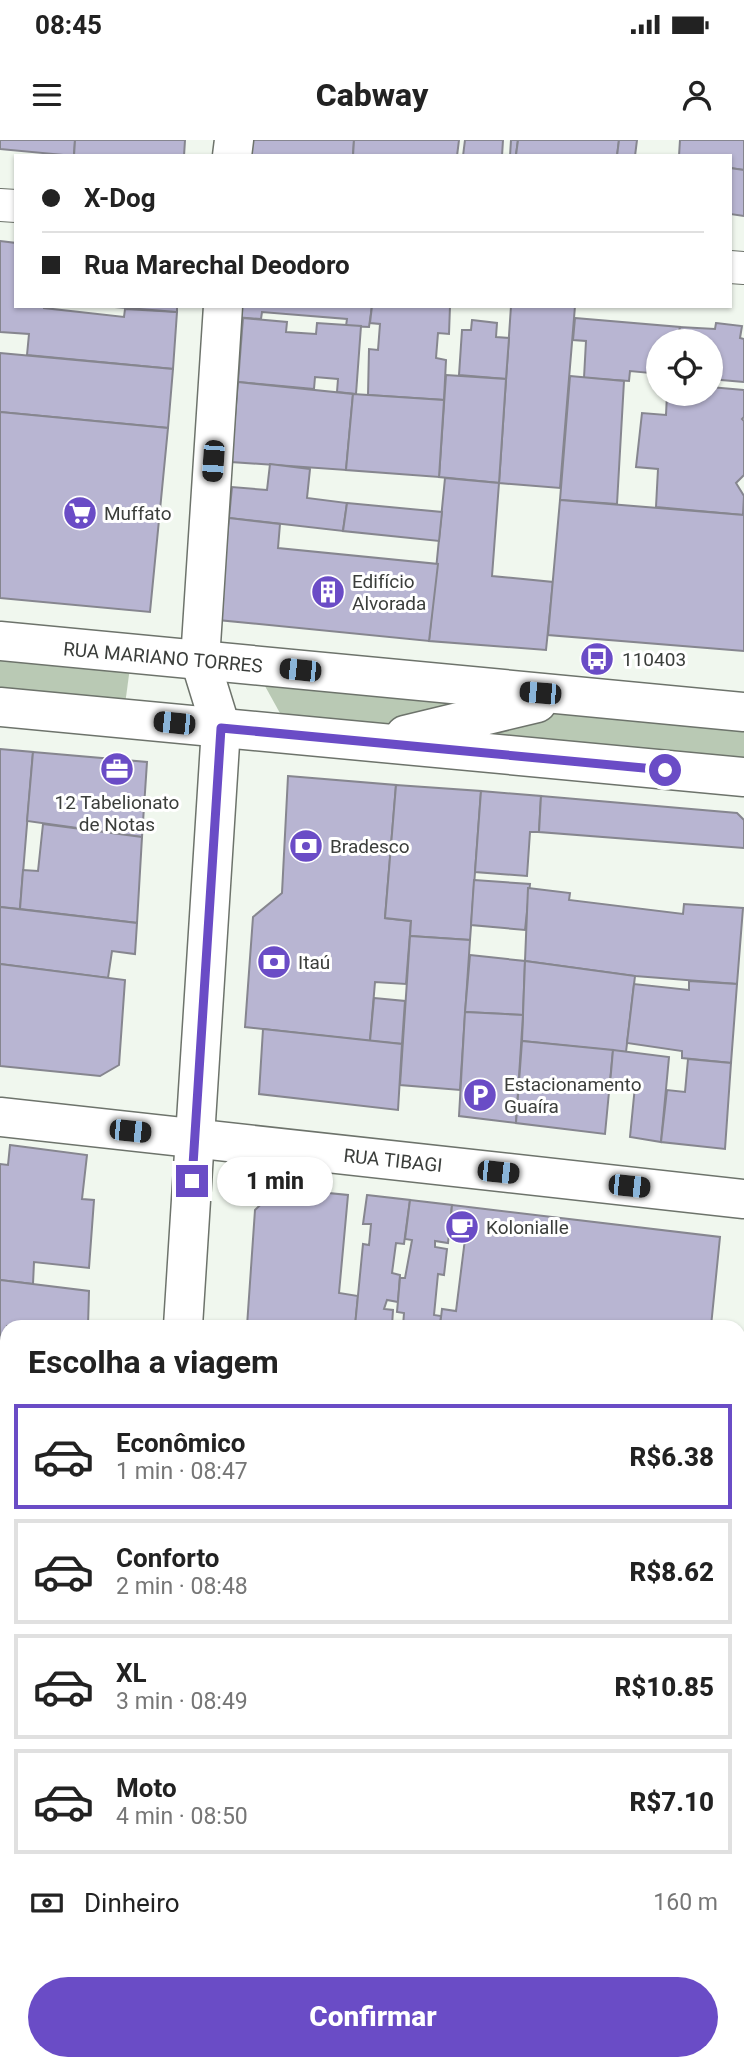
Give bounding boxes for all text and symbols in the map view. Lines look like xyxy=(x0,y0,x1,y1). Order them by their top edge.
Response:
text: 08:45 xyxy=(35,10,102,40)
icon: menu xyxy=(28,76,66,114)
text: Cabway xyxy=(316,76,428,114)
icon: person xyxy=(678,76,716,114)
text: X-Dog xyxy=(84,183,156,213)
text: Rua Marechal Deodoro xyxy=(84,250,350,280)
map controls xyxy=(646,329,723,406)
button: locate xyxy=(646,329,723,406)
car xyxy=(202,439,225,483)
supermarket icon: Muffato xyxy=(61,494,99,532)
place label: Muffato xyxy=(104,502,171,525)
place label: Edifício Alvorada xyxy=(352,570,426,615)
building icon: Edifício Alvorada xyxy=(309,573,347,611)
street label: RUA MARIANO TORRES xyxy=(62,637,264,678)
bus stop icon: 110403 xyxy=(578,640,616,678)
place label: 110403 xyxy=(622,648,686,671)
car xyxy=(279,657,322,683)
car xyxy=(519,681,562,705)
car xyxy=(153,710,196,736)
office icon: 12 Tabelionato de Notas xyxy=(98,750,136,788)
route start xyxy=(649,754,681,786)
place label: 12 Tabelionato de Notas xyxy=(55,791,179,836)
bank icon: Bradesco xyxy=(287,827,325,865)
place label: Bradesco xyxy=(330,835,410,858)
bank icon: Itaú xyxy=(255,943,293,981)
place label: Itaú xyxy=(298,951,330,974)
place label: Estacionamento Guaíra xyxy=(504,1073,641,1118)
parking icon: Estacionamento Guaíra xyxy=(461,1076,499,1114)
car xyxy=(109,1118,152,1144)
street label: RUA TIBAGI xyxy=(342,1144,444,1177)
callout: 1 min xyxy=(216,1156,332,1206)
car xyxy=(477,1159,520,1185)
route end xyxy=(176,1165,208,1197)
text: 1 min xyxy=(246,1168,304,1195)
car xyxy=(608,1173,651,1199)
cafe icon: Kolonialle xyxy=(443,1208,481,1246)
place label: Kolonialle xyxy=(486,1216,569,1239)
text: Escolha a viagem xyxy=(28,1343,279,1381)
icon: car xyxy=(32,1425,95,1488)
text: Econômico xyxy=(116,1428,245,1458)
text: R$6.38 xyxy=(630,1442,714,1472)
text: 1 min · 08:47 xyxy=(116,1458,248,1485)
icon: car xyxy=(32,1540,95,1603)
text: Conforto xyxy=(116,1543,220,1573)
text: R$8.62 xyxy=(630,1557,714,1587)
text: 2 min · 08:48 xyxy=(116,1573,248,1600)
icon: car xyxy=(32,1655,95,1718)
text: XL xyxy=(116,1658,147,1688)
text: R$10.85 xyxy=(615,1672,714,1702)
text: 3 min · 08:49 xyxy=(116,1688,248,1715)
icon: car xyxy=(32,1770,95,1833)
text: Moto xyxy=(116,1773,177,1803)
text: R$7.10 xyxy=(630,1787,714,1817)
text: 4 min · 08:50 xyxy=(116,1803,248,1830)
icon: cash xyxy=(28,1884,66,1922)
text: Dinheiro xyxy=(84,1888,180,1918)
text: 160 m xyxy=(653,1889,718,1916)
button: Confirmar xyxy=(28,1977,718,2057)

